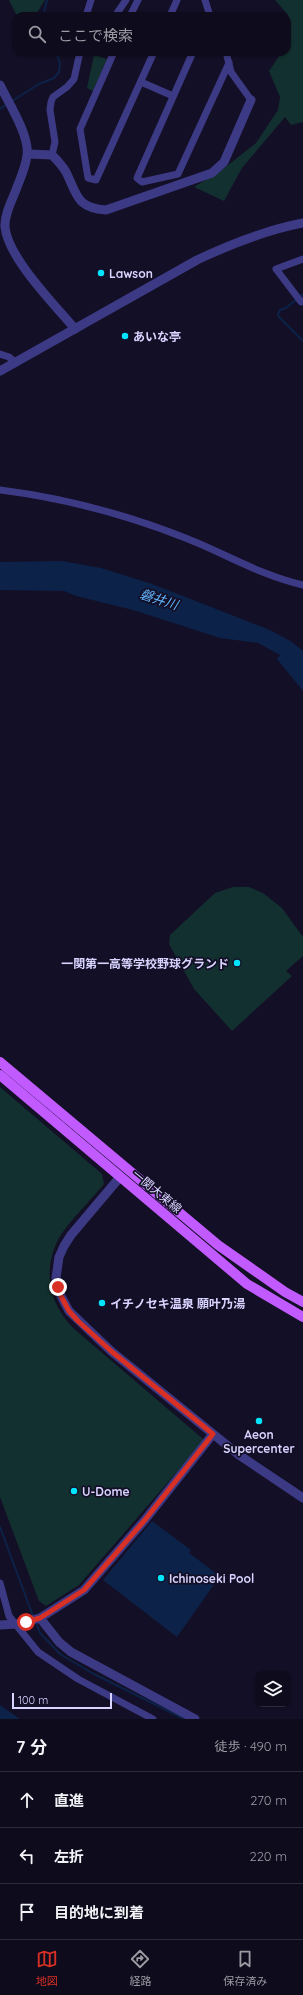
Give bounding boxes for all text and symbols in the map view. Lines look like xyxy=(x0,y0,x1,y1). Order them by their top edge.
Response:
search box xyxy=(12,12,291,56)
icon: search xyxy=(26,23,48,45)
text: ここで検索 xyxy=(58,26,133,45)
place label: Lawson xyxy=(109,266,153,281)
marker: Lawson xyxy=(96,268,106,278)
place label: あいな亭 xyxy=(133,329,181,344)
marker: あいな亭 xyxy=(120,331,130,341)
water label: 磐井川 xyxy=(138,585,182,613)
place label: 一関第一高等学校野球グランド xyxy=(61,956,229,971)
marker: 一関第一高等学校野球グランド xyxy=(232,958,242,968)
street label: 一関大東線 xyxy=(129,1166,185,1216)
route end xyxy=(49,1278,67,1296)
place label: イチノセキ温泉 願叶乃湯 xyxy=(110,1296,245,1311)
marker: イチノセキ温泉 願叶乃湯 xyxy=(97,1298,107,1308)
marker: Aeon Supercenter xyxy=(254,1416,264,1426)
place label: Aeon Supercenter xyxy=(223,1427,295,1456)
place label: U-Dome xyxy=(82,1484,130,1499)
marker: U-Dome xyxy=(69,1486,79,1496)
place label: Ichinoseki Pool xyxy=(169,1571,254,1586)
marker: Ichinoseki Pool xyxy=(156,1573,166,1583)
route start xyxy=(17,1613,35,1631)
map controls xyxy=(255,1671,291,1707)
button: layers xyxy=(255,1671,291,1707)
scale bar xyxy=(12,1691,112,1710)
text: 100 m xyxy=(18,1693,48,1707)
text: 7 分 xyxy=(16,1736,47,1757)
text: 徒歩 · 490 m xyxy=(214,1738,287,1754)
icon: ahead xyxy=(16,1789,38,1811)
text: 直進 xyxy=(54,1791,84,1810)
text: 270 m xyxy=(250,1792,287,1808)
icon: left xyxy=(16,1845,38,1867)
text: 左折 xyxy=(54,1847,84,1866)
text: 220 m xyxy=(249,1848,287,1864)
icon: arrive xyxy=(16,1901,38,1923)
text: 目的地に到着 xyxy=(54,1903,144,1922)
tab: 地図 xyxy=(36,1948,58,1988)
tab: 経路 xyxy=(129,1948,151,1988)
tab: 保存済み xyxy=(223,1948,267,1988)

